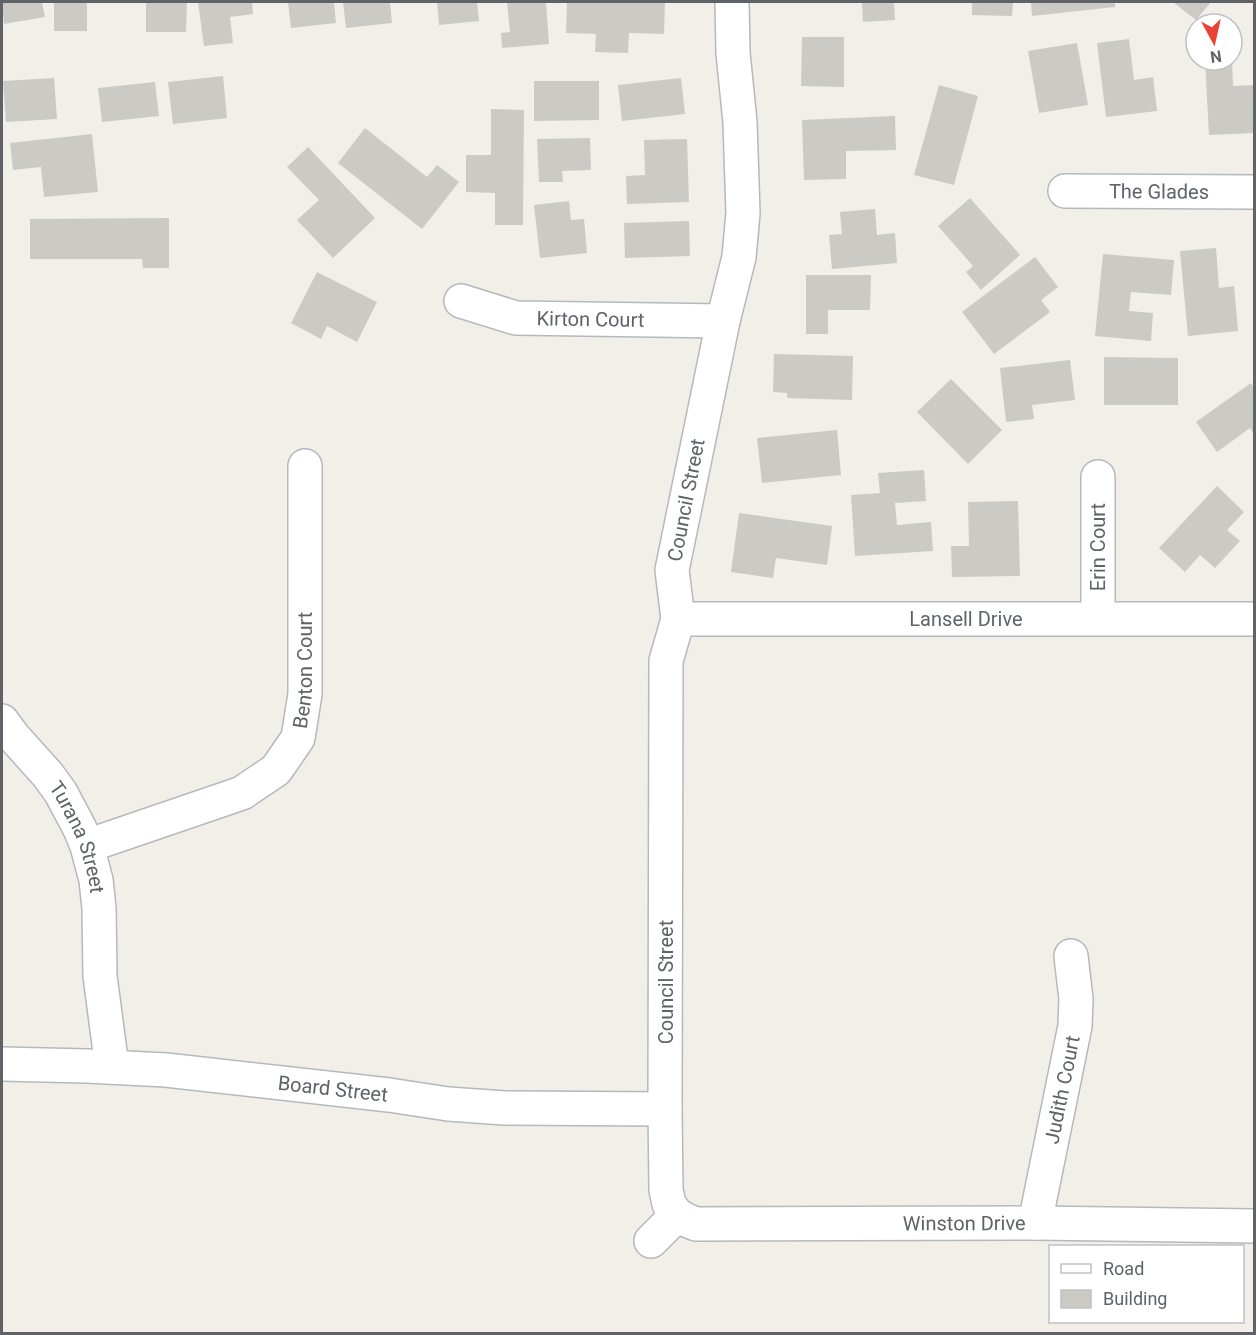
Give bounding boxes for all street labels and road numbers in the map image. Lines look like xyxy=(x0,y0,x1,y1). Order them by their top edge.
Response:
street label: The Glades xyxy=(1109,179,1209,204)
street label: Kirton Court xyxy=(536,306,644,332)
street label: Council Street xyxy=(662,437,710,563)
street label: Erin Court xyxy=(1086,503,1110,591)
street label: Lansell Drive xyxy=(909,607,1023,631)
street label: Benton Court xyxy=(288,612,317,730)
street label: Turana Street xyxy=(44,776,109,894)
street label: Council Street xyxy=(654,920,678,1044)
street label: Judith Court xyxy=(1039,1033,1085,1146)
street label: Board Street xyxy=(277,1071,389,1107)
street label: Winston Drive xyxy=(903,1211,1026,1235)

